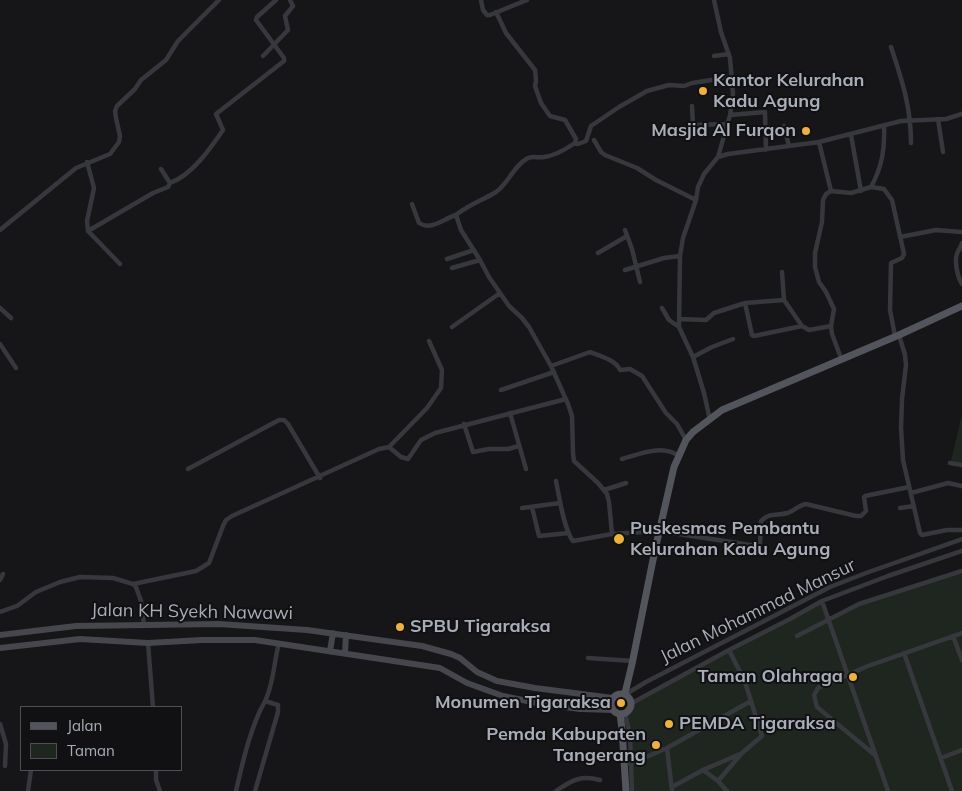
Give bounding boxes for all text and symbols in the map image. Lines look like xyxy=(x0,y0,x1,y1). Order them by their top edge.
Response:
place label: Kantor Kelurahan Kadu Agung xyxy=(713,70,864,112)
marker: Kantor Kelurahan Kadu Agung xyxy=(697,85,709,97)
place label: Masjid Al Furqon xyxy=(651,120,796,142)
marker: Masjid Al Furqon xyxy=(800,125,812,137)
place label: Puskesmas Pembantu Kelurahan Kadu Agung xyxy=(630,518,830,560)
marker: Puskesmas Pembantu Kelurahan Kadu Agung xyxy=(612,532,626,546)
street label: Jalan Mohammad Mansur xyxy=(657,554,859,668)
street label: Jalan KH Syekh Nawawi xyxy=(91,599,293,625)
place label: SPBU Tigaraksa xyxy=(410,616,551,638)
marker: SPBU Tigaraksa xyxy=(394,621,406,633)
place label: Taman Olahraga xyxy=(698,666,843,688)
marker: Taman Olahraga xyxy=(847,671,859,683)
place label: Monumen Tigaraksa xyxy=(435,692,611,714)
marker: Monumen Tigaraksa xyxy=(615,697,627,709)
legend xyxy=(20,706,182,771)
place label: PEMDA Tigaraksa xyxy=(679,713,836,735)
text: Jalan xyxy=(67,716,102,735)
marker: PEMDA Tigaraksa xyxy=(663,718,675,730)
place label: Pemda Kabupaten Tangerang xyxy=(486,724,646,766)
marker: Pemda Kabupaten Tangerang xyxy=(650,739,662,751)
text: Taman xyxy=(67,741,115,760)

